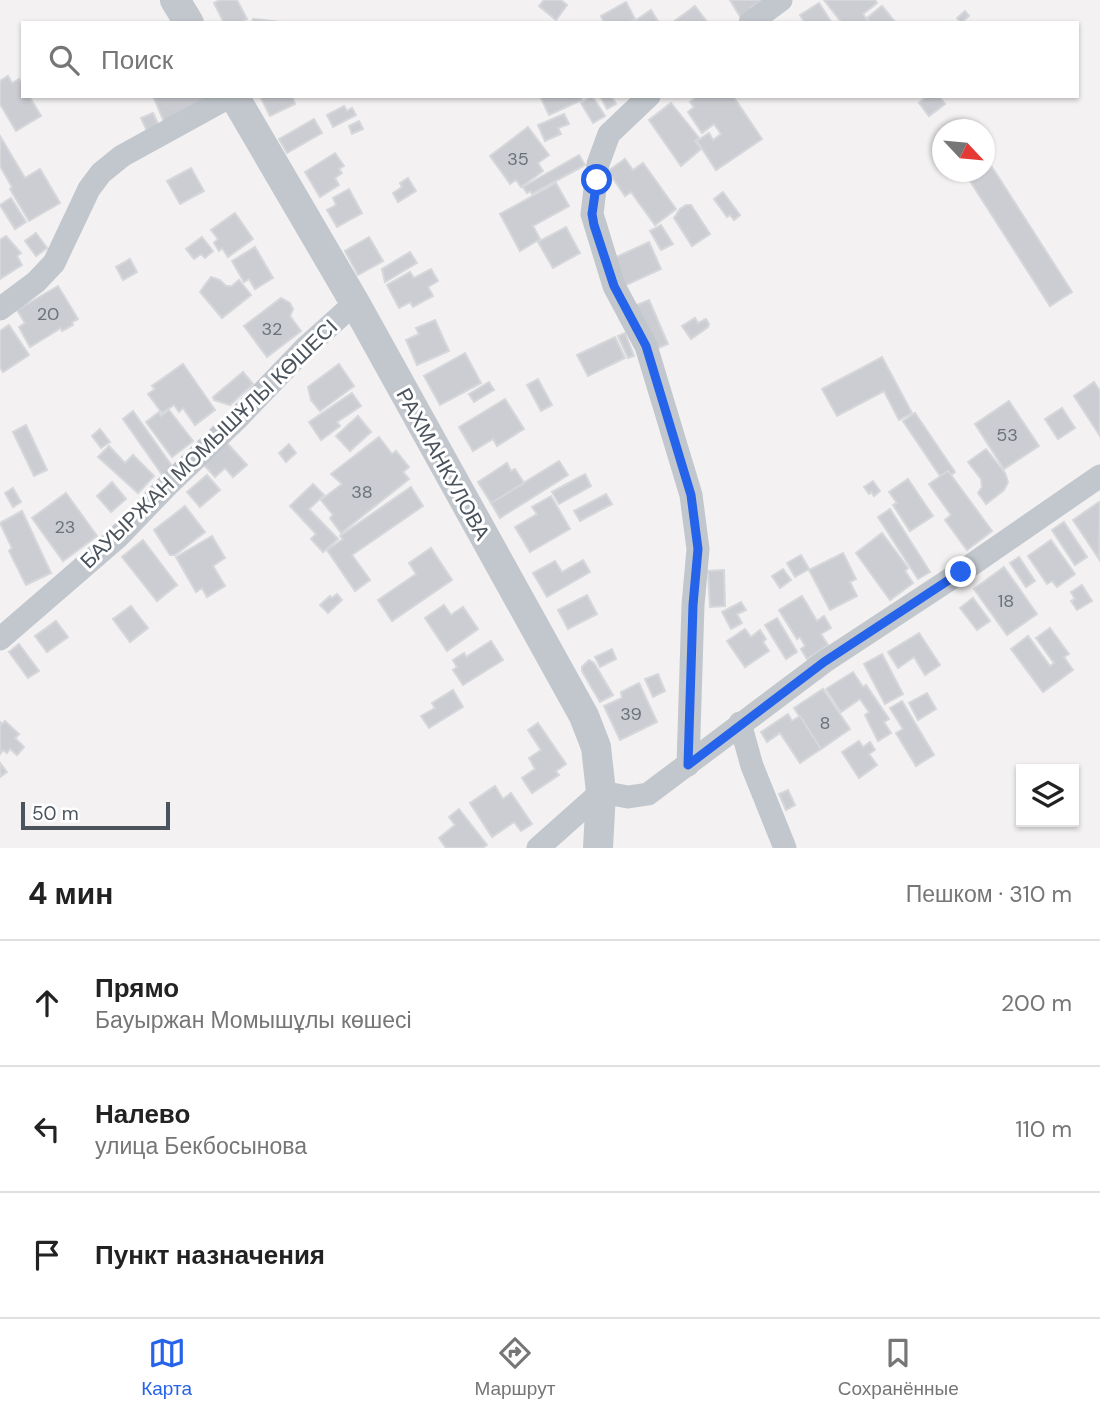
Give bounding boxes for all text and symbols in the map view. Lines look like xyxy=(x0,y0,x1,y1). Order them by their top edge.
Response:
search box xyxy=(21,21,1079,98)
icon: search xyxy=(45,41,83,79)
text: Поиск xyxy=(101,43,173,77)
north arrow xyxy=(932,119,995,182)
house number: 35 xyxy=(507,147,529,171)
route start xyxy=(581,164,612,195)
house number: 20 xyxy=(37,302,59,326)
street label: БАУЫРЖАН МОМЫШҰЛЫ КӨШЕСІ xyxy=(74,313,344,575)
house number: 32 xyxy=(261,317,283,341)
street label: РАХМАНКУЛОВА xyxy=(390,383,496,545)
house number: 53 xyxy=(996,423,1018,447)
house number: 38 xyxy=(351,480,373,504)
house number: 23 xyxy=(54,515,76,539)
route end xyxy=(945,556,976,587)
house number: 18 xyxy=(998,589,1014,613)
house number: 39 xyxy=(620,702,642,726)
house number: 8 xyxy=(820,711,830,735)
map controls xyxy=(1016,764,1079,827)
button: layers xyxy=(1016,764,1079,827)
scale bar xyxy=(21,799,170,831)
text: 50 m xyxy=(32,801,79,826)
text: 4 мин xyxy=(28,874,113,913)
text: Пешком · 310 m xyxy=(906,879,1072,909)
text: Прямо xyxy=(95,971,179,1005)
icon: ahead xyxy=(28,984,66,1022)
text: 200 m xyxy=(1001,988,1072,1018)
text: Бауыржан Момышұлы көшесі xyxy=(95,1005,412,1035)
text: Налево xyxy=(95,1097,190,1131)
icon: left xyxy=(28,1110,66,1148)
text: 110 m xyxy=(1015,1114,1072,1144)
text: улица Бекбосынова xyxy=(95,1131,307,1161)
icon: arrive xyxy=(28,1236,66,1274)
text: Пункт назначения xyxy=(95,1238,325,1272)
tab: Карта xyxy=(141,1334,192,1401)
tab: Маршрут xyxy=(474,1334,555,1401)
tab: Сохранённые xyxy=(838,1334,959,1401)

